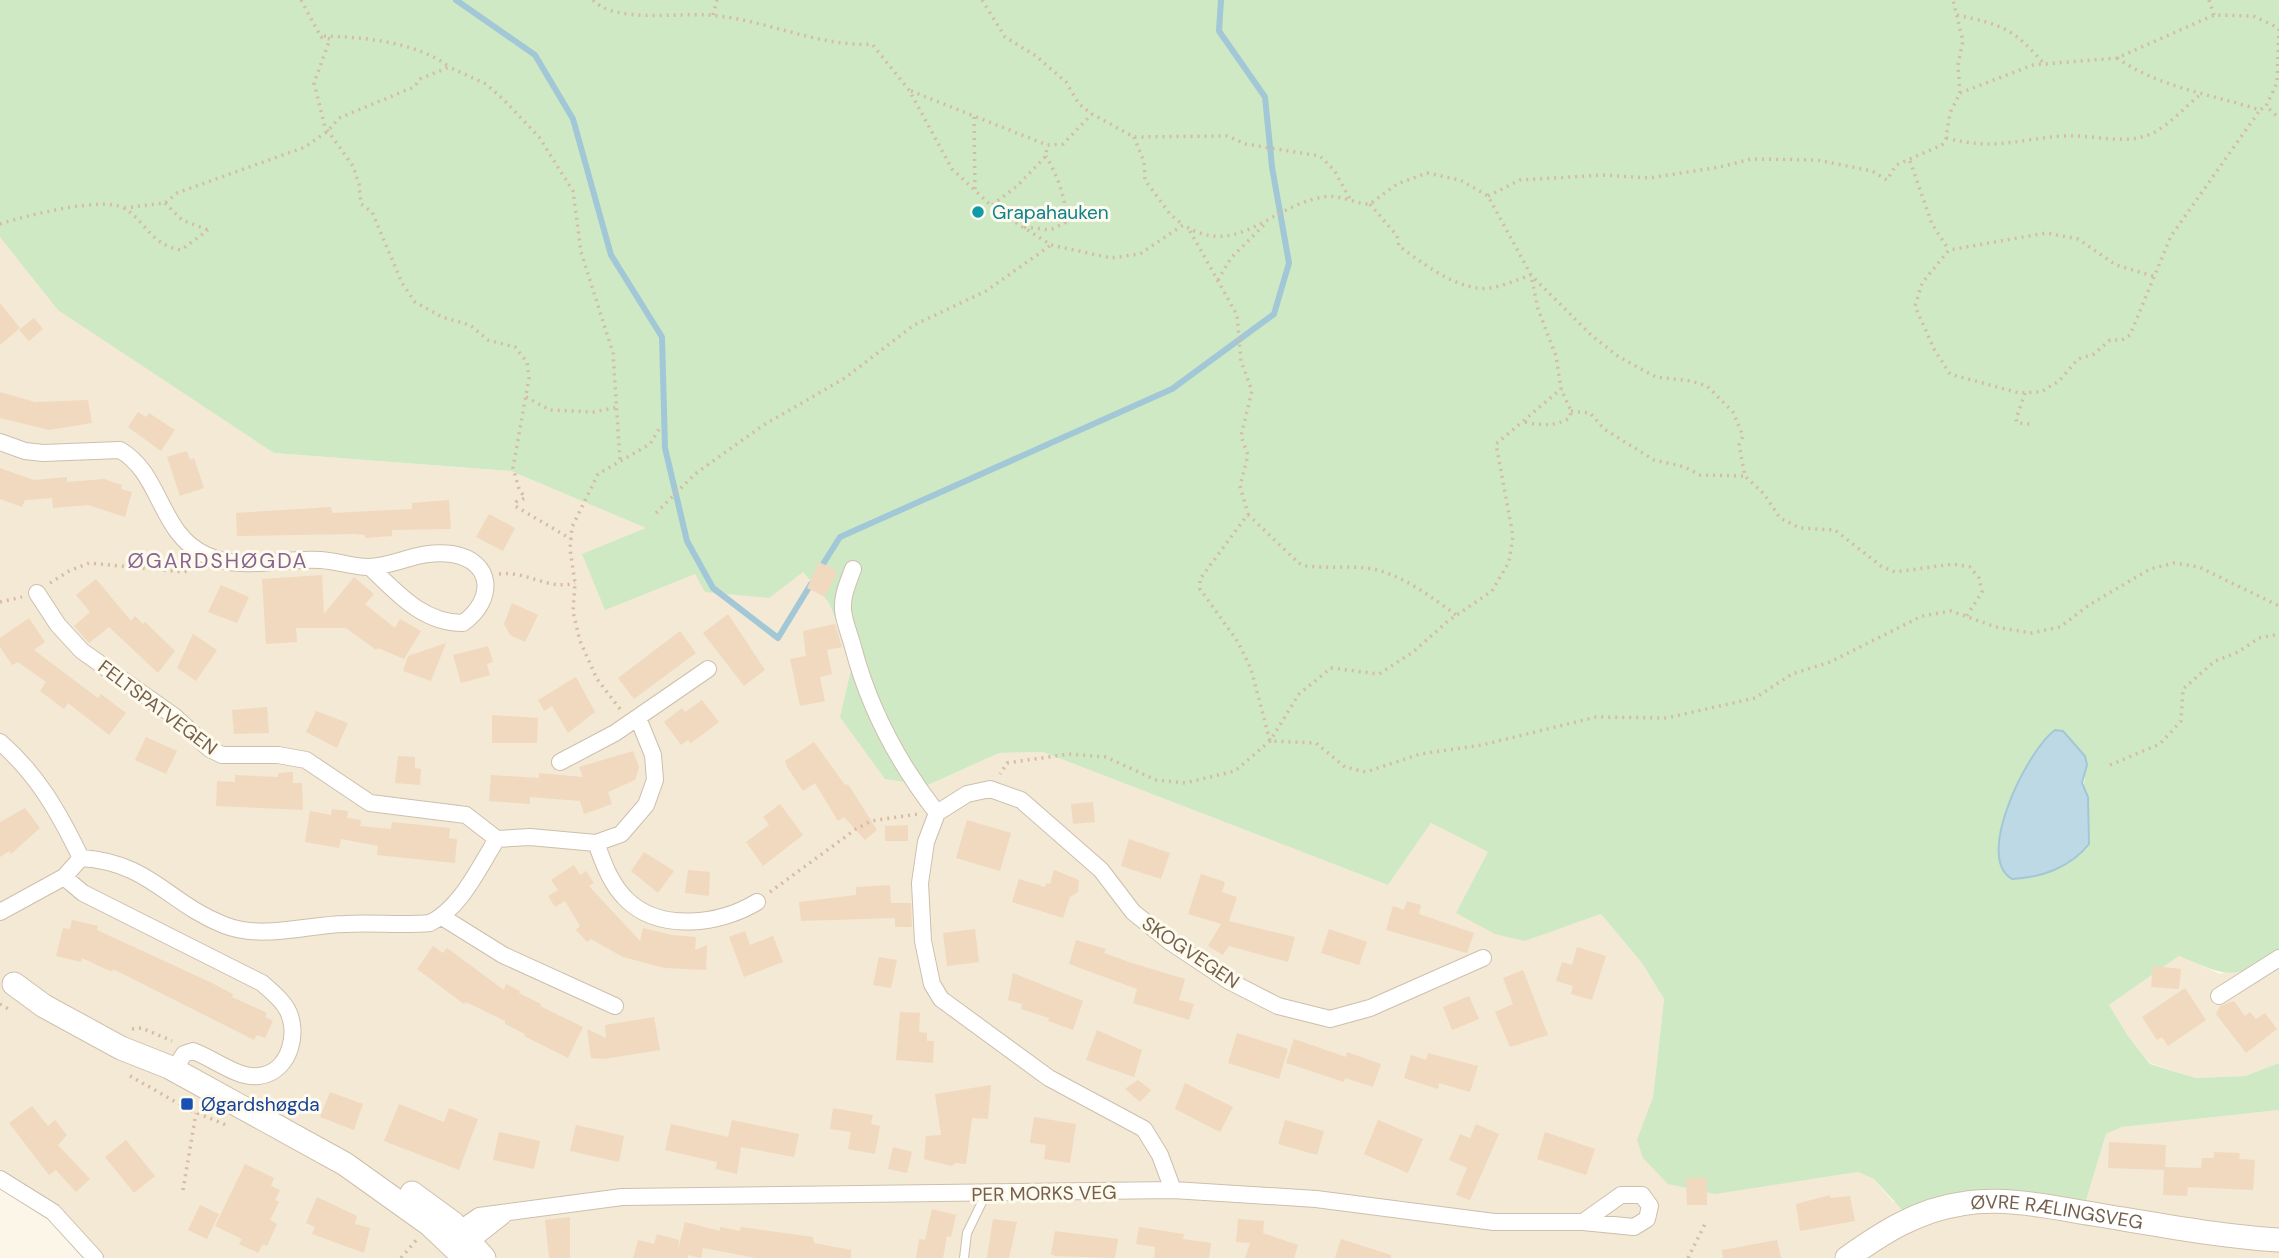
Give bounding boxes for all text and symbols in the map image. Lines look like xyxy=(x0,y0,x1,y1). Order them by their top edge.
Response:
place label: Grapahauken xyxy=(992,200,1109,225)
marker: Grapahauken xyxy=(970,204,986,220)
district label: ØGARDSHØGDA xyxy=(127,547,309,575)
street label: FELTSPATVEGEN xyxy=(93,654,222,760)
street label: SKOGVEGEN xyxy=(1137,911,1244,994)
place label: Øgardshøgda xyxy=(201,1092,320,1117)
marker: Øgardshøgda xyxy=(179,1096,195,1112)
street label: PER MORKS VEG xyxy=(971,1180,1117,1207)
street label: ØVRE RÆLINGSVEG xyxy=(1970,1189,2145,1235)

